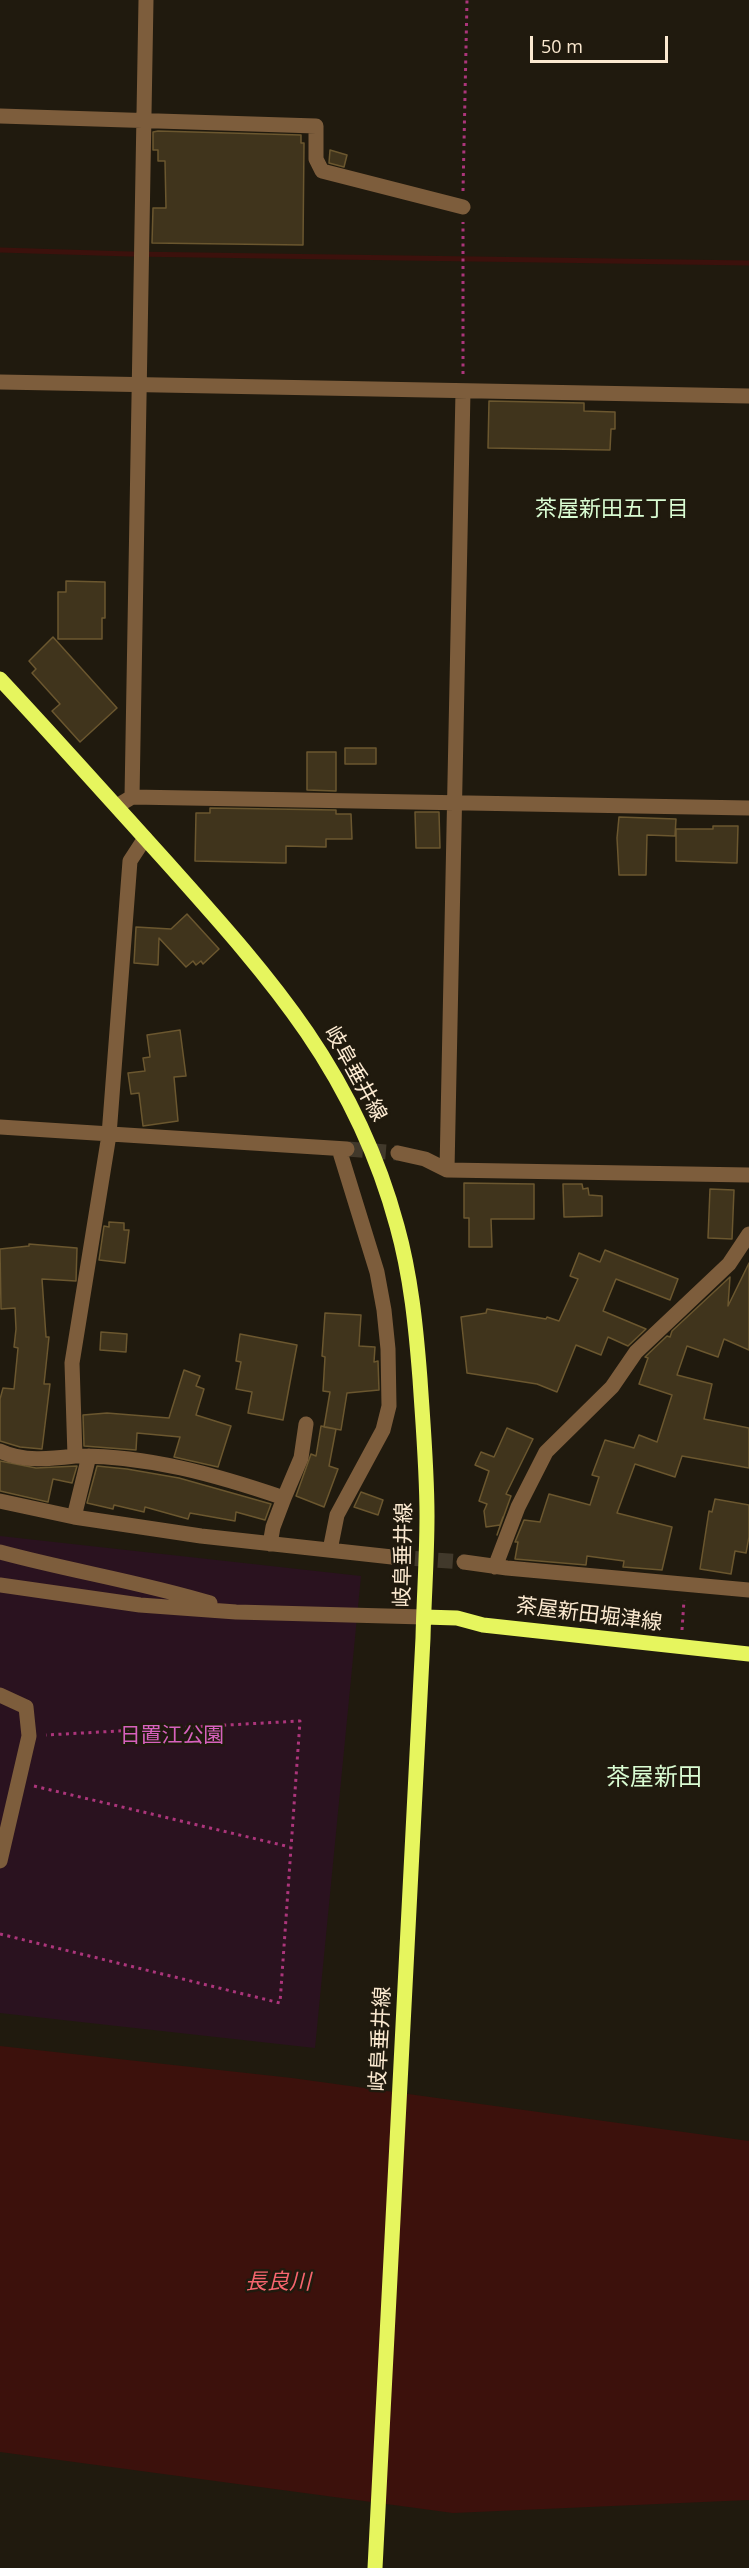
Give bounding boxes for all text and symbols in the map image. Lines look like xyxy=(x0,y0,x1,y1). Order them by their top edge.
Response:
scale bar xyxy=(533,24,671,62)
text: 50 m xyxy=(541,34,583,58)
district label: 茶屋新田五丁目 xyxy=(535,497,689,523)
street label: 岐阜垂井線 xyxy=(319,1022,391,1126)
street label: 岐阜垂井線 xyxy=(390,1502,418,1608)
street label: 茶屋新田堀津線 xyxy=(515,1594,663,1636)
park label: 日置江公園 xyxy=(120,1723,224,1749)
district label: 茶屋新田 xyxy=(606,1764,702,1792)
street label: 岐阜垂井線 xyxy=(366,1986,396,2092)
water label: 長良川 xyxy=(245,2270,311,2296)

